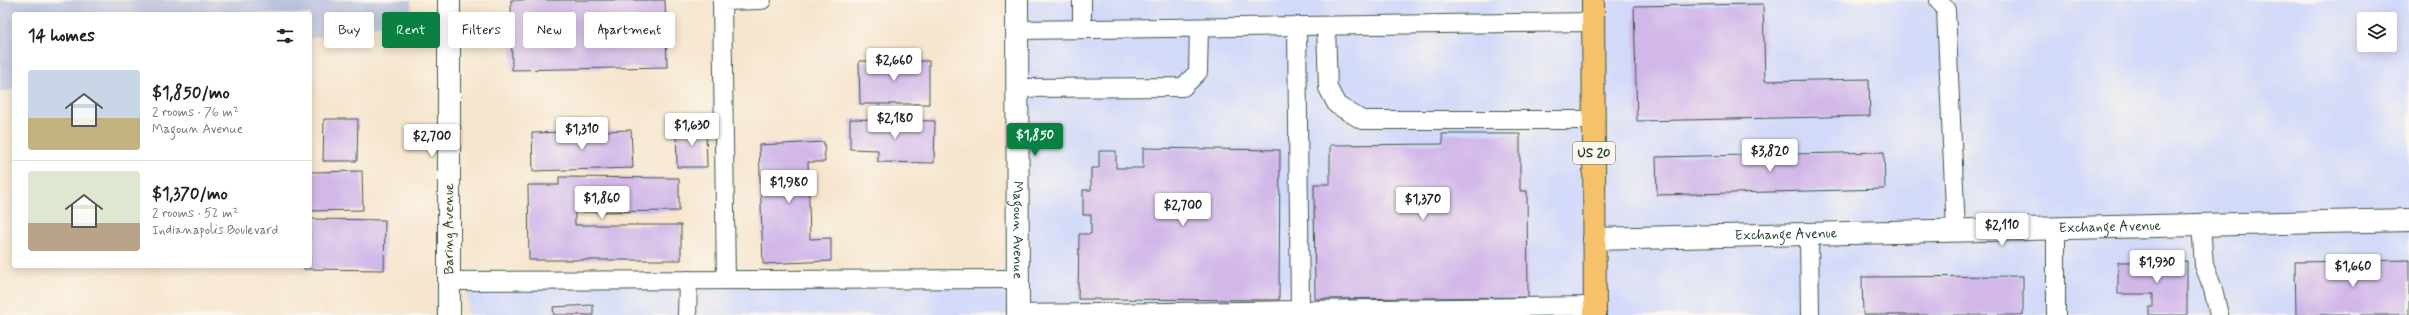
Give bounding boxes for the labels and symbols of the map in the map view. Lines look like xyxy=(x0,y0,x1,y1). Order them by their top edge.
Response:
pin: $2,660 xyxy=(861,48,927,82)
pin: $2,180 xyxy=(862,106,928,140)
pin: $1,630 xyxy=(659,113,725,147)
pin: $1,310 xyxy=(549,117,615,151)
pin: $1,850 xyxy=(1002,123,1068,157)
pin: $2,700 xyxy=(399,124,465,158)
pin: $3,820 xyxy=(1737,139,1803,173)
road number: US 20 xyxy=(1573,142,1615,164)
pin: $1,980 xyxy=(756,170,822,204)
street label: Magoun Avenue xyxy=(1007,181,1027,279)
street label: Baring Avenue xyxy=(440,183,458,275)
pin: $1,860 xyxy=(569,186,635,220)
pin: $1,370 xyxy=(1390,187,1456,221)
pin: $2,700 xyxy=(1150,193,1216,227)
pin: $2,110 xyxy=(1969,213,2035,247)
street label: Exchange Avenue xyxy=(2058,217,2162,238)
street label: Exchange Avenue xyxy=(1735,224,1838,246)
pin: $1,930 xyxy=(2124,250,2190,284)
pin: $1,660 xyxy=(2320,254,2386,288)

